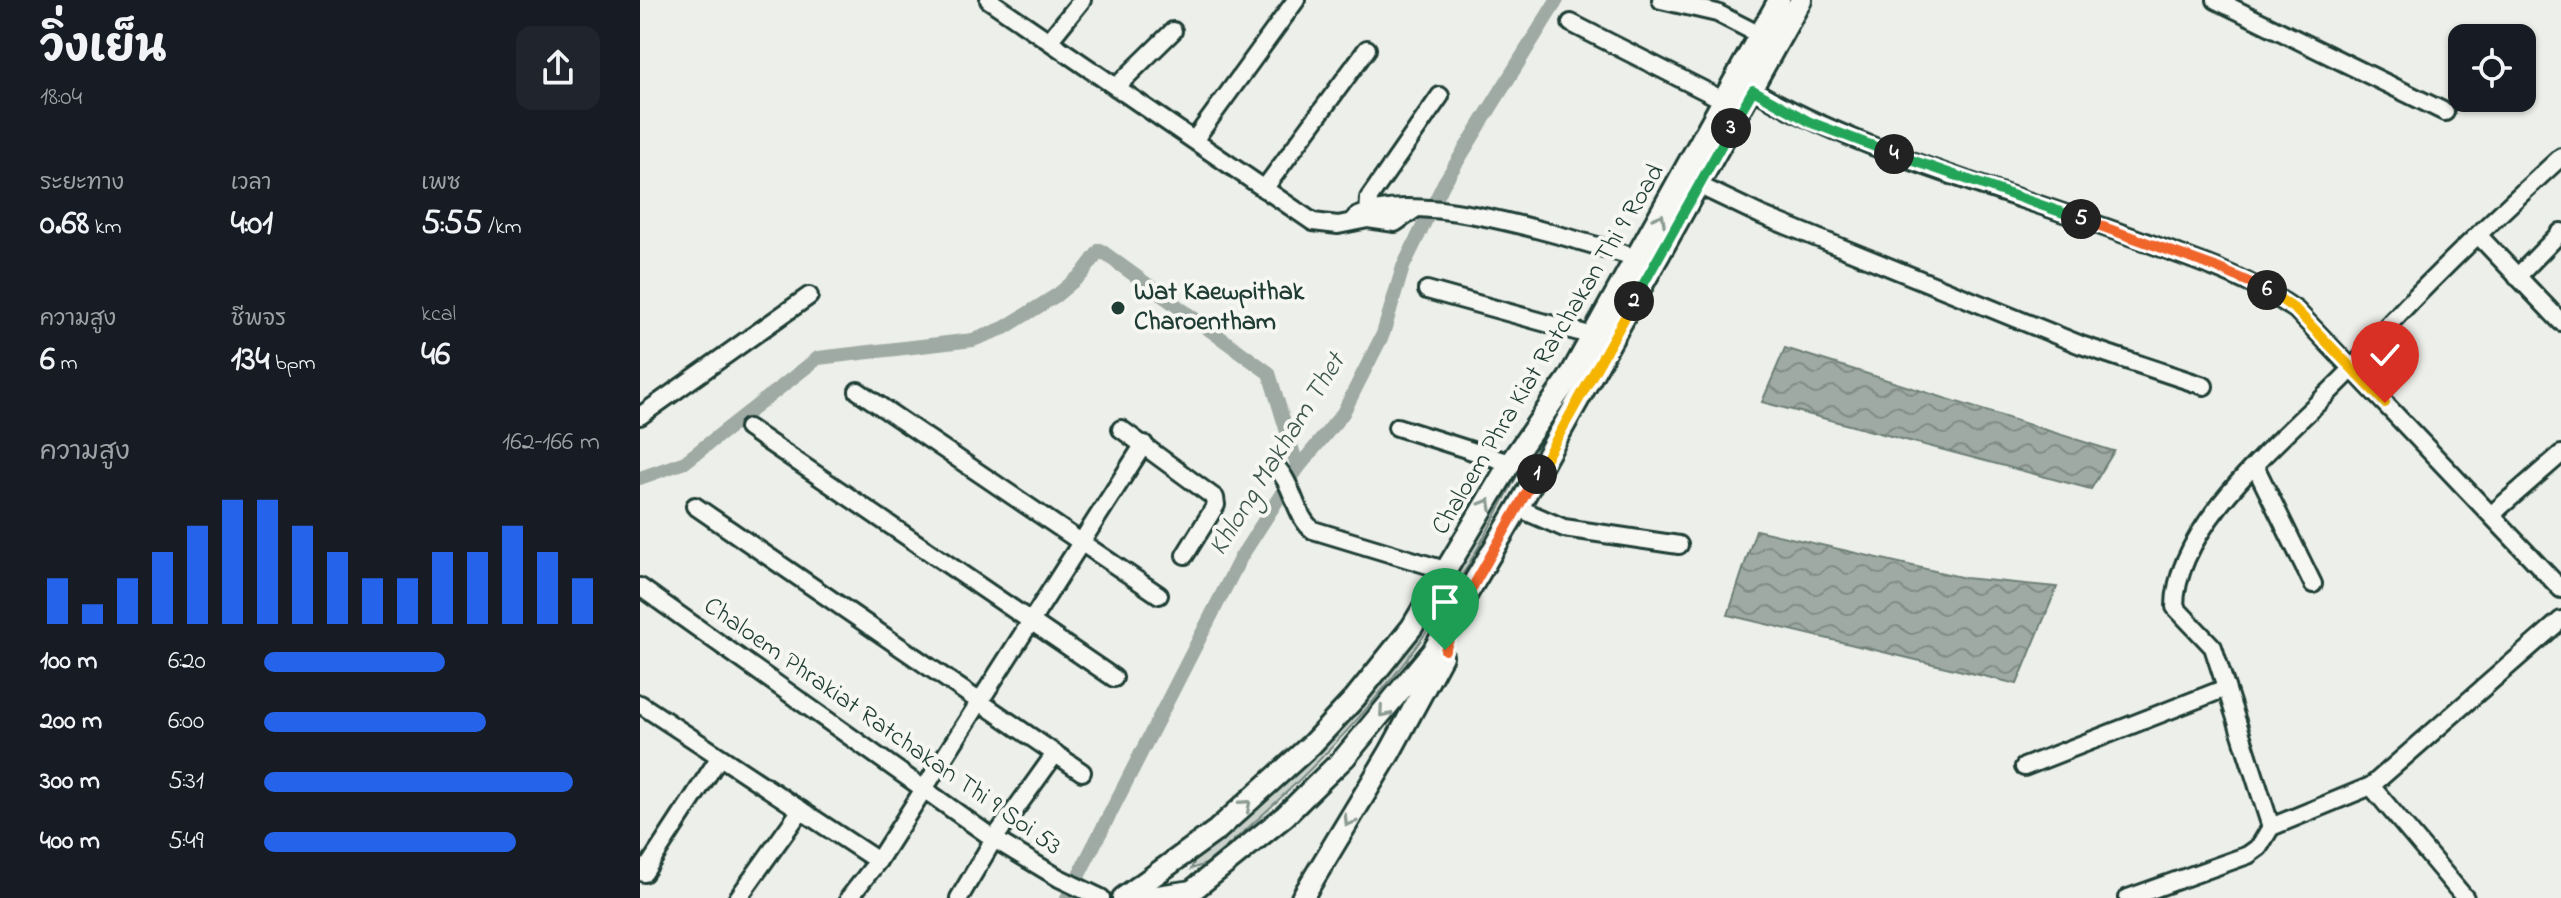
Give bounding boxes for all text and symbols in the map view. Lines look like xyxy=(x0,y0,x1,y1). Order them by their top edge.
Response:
text: วิ่งเย็น xyxy=(40,17,167,81)
map controls xyxy=(2448,24,2536,112)
button: locate xyxy=(2448,24,2536,112)
button: share xyxy=(516,26,600,110)
text: 18:04 xyxy=(40,79,82,117)
pin: 3 xyxy=(1711,108,1751,148)
text: 3 xyxy=(1726,112,1736,144)
pin: 4 xyxy=(1874,134,1914,174)
text: 4 xyxy=(1889,138,1899,170)
street label: Chaloem Phra Kiat Ratchakan Thi 9 Road xyxy=(1423,157,1675,543)
text: ระยะทาง xyxy=(40,168,124,200)
text: เวลา xyxy=(231,168,271,200)
text: เพซ xyxy=(421,168,461,200)
pin: 5 xyxy=(2061,199,2101,239)
text: 0.68 xyxy=(40,200,89,250)
text: 4:01 xyxy=(231,200,273,250)
text: 5:55 xyxy=(421,200,483,250)
text: 5 xyxy=(2075,203,2087,235)
text: km xyxy=(89,212,122,244)
text: /km xyxy=(483,212,522,244)
one-way arrow xyxy=(1650,214,1666,228)
pin: 6 xyxy=(2247,270,2287,310)
place label: Wat Kaewpithak Charoentham xyxy=(1134,274,1305,342)
text: 6 xyxy=(2262,274,2272,306)
pin: 2 xyxy=(1614,281,1654,321)
text: 2 xyxy=(1629,285,1639,317)
text: kcal xyxy=(421,299,456,331)
marker: Wat Kaewpithak Charoentham xyxy=(1109,299,1127,317)
text: ความสูง xyxy=(40,304,116,336)
text: ชีพจร xyxy=(231,304,286,336)
pin xyxy=(2351,321,2419,403)
text: 46 xyxy=(421,331,450,381)
icon: check xyxy=(2363,333,2407,377)
text: 6 xyxy=(40,336,55,386)
text: 134 xyxy=(231,336,270,386)
water label: Khlong Makham Thet xyxy=(1199,343,1358,564)
text: m xyxy=(55,348,78,380)
text: bpm xyxy=(270,348,316,380)
text: 162–166 m xyxy=(502,424,600,462)
text: ความสูง xyxy=(40,434,130,472)
pin: 1 xyxy=(1517,454,1557,494)
text: 1 xyxy=(1534,458,1541,490)
one-way arrow xyxy=(1477,498,1493,513)
pin xyxy=(1411,568,1479,650)
icon: arrive xyxy=(1423,580,1467,624)
street label: Chaloem Phrakiat Ratchakan Thi 9 Soi 53 xyxy=(695,588,1069,866)
text: 100 m xyxy=(40,643,97,681)
text: 6:20 xyxy=(168,643,206,681)
one-way arrow xyxy=(1379,702,1394,717)
text: 200 m xyxy=(40,703,102,741)
text: 6:00 xyxy=(168,703,204,741)
text: 300 m xyxy=(40,763,100,801)
text: 5:31 xyxy=(168,763,204,801)
one-way arrow xyxy=(1237,800,1252,815)
one-way arrow xyxy=(1343,812,1358,827)
text: 400 m xyxy=(40,823,100,861)
text: 5:49 xyxy=(168,823,204,861)

